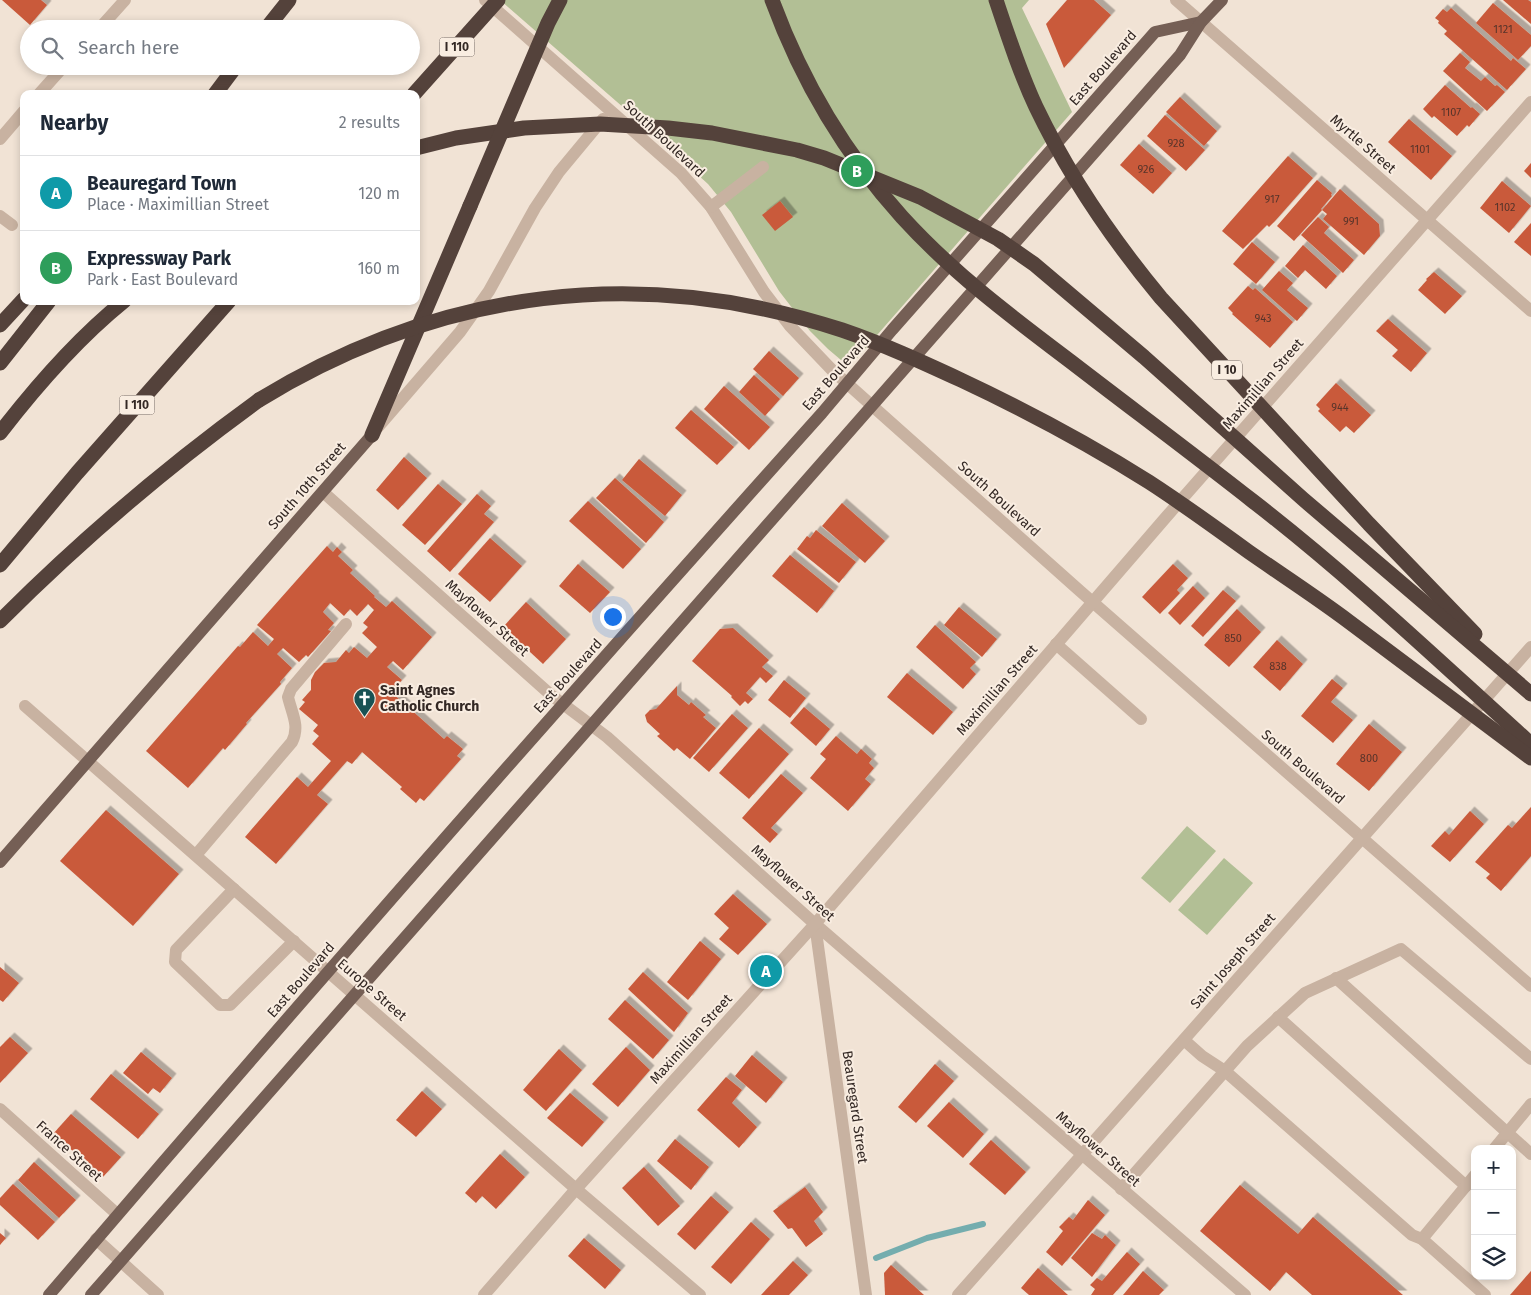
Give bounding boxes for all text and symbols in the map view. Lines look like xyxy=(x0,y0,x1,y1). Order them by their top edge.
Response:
search box xyxy=(20,20,420,75)
house number: 1121 xyxy=(1493,23,1513,36)
street label: East Boulevard xyxy=(1066,27,1140,109)
icon: search xyxy=(38,34,66,62)
text: Search here xyxy=(78,36,179,59)
road number: I 110 xyxy=(440,38,474,56)
street label: South Boulevard xyxy=(620,97,708,181)
house number: 1107 xyxy=(1441,106,1461,119)
text: Nearby xyxy=(40,110,108,136)
street label: Myrtle Street xyxy=(1327,111,1400,178)
text: 2 results xyxy=(339,113,400,132)
house number: 928 xyxy=(1167,137,1185,150)
house number: 1101 xyxy=(1410,143,1430,156)
pin: B xyxy=(841,152,873,190)
house number: 926 xyxy=(1138,163,1155,176)
text: Beauregard Town xyxy=(87,172,237,195)
text: A xyxy=(51,184,61,203)
text: 120 m xyxy=(358,184,400,203)
house number: 917 xyxy=(1264,193,1280,206)
text: Place · Maximillian Street xyxy=(87,195,269,214)
house number: 1102 xyxy=(1495,201,1515,214)
house number: 991 xyxy=(1343,215,1359,228)
text: Expressway Park xyxy=(87,247,231,270)
text: B xyxy=(51,259,61,278)
text: 160 m xyxy=(358,259,400,278)
text: Park · East Boulevard xyxy=(87,270,238,289)
house number: 943 xyxy=(1255,312,1271,325)
street label: East Boulevard xyxy=(799,332,873,414)
street label: Maximillian Street xyxy=(1219,334,1308,433)
road number: I 10 xyxy=(1212,360,1242,380)
road number: I 110 xyxy=(120,396,154,414)
house number: 944 xyxy=(1331,401,1349,414)
street label: South 10th Street xyxy=(265,438,350,533)
street label: South Boulevard xyxy=(954,458,1044,540)
street label: Mayflower Street xyxy=(442,576,533,661)
your location xyxy=(600,604,626,630)
house number: 850 xyxy=(1224,632,1242,645)
street label: East Boulevard xyxy=(530,635,606,717)
street label: Maximillian Street xyxy=(953,640,1042,739)
house number: 838 xyxy=(1269,660,1287,673)
place label: Saint Agnes Catholic Church xyxy=(380,682,479,715)
church icon: Saint Agnes Catholic Church xyxy=(352,686,376,717)
street label: South Boulevard xyxy=(1258,726,1348,808)
house number: 800 xyxy=(1360,752,1378,765)
street label: Mayflower Street xyxy=(748,841,839,926)
street label: Saint Joseph Street xyxy=(1187,909,1280,1012)
street label: East Boulevard xyxy=(264,939,338,1021)
pin: A xyxy=(750,952,782,990)
street label: Europe Street xyxy=(334,955,411,1025)
street label: Maximillian Street xyxy=(646,990,736,1087)
street label: Beauregard Street xyxy=(839,1049,871,1166)
street label: Mayflower Street xyxy=(1052,1108,1144,1191)
street label: France Street xyxy=(33,1117,106,1186)
map controls xyxy=(1471,1145,1516,1280)
button: + xyxy=(1471,1145,1516,1190)
button: − xyxy=(1471,1190,1516,1235)
button: layers xyxy=(1471,1235,1516,1280)

